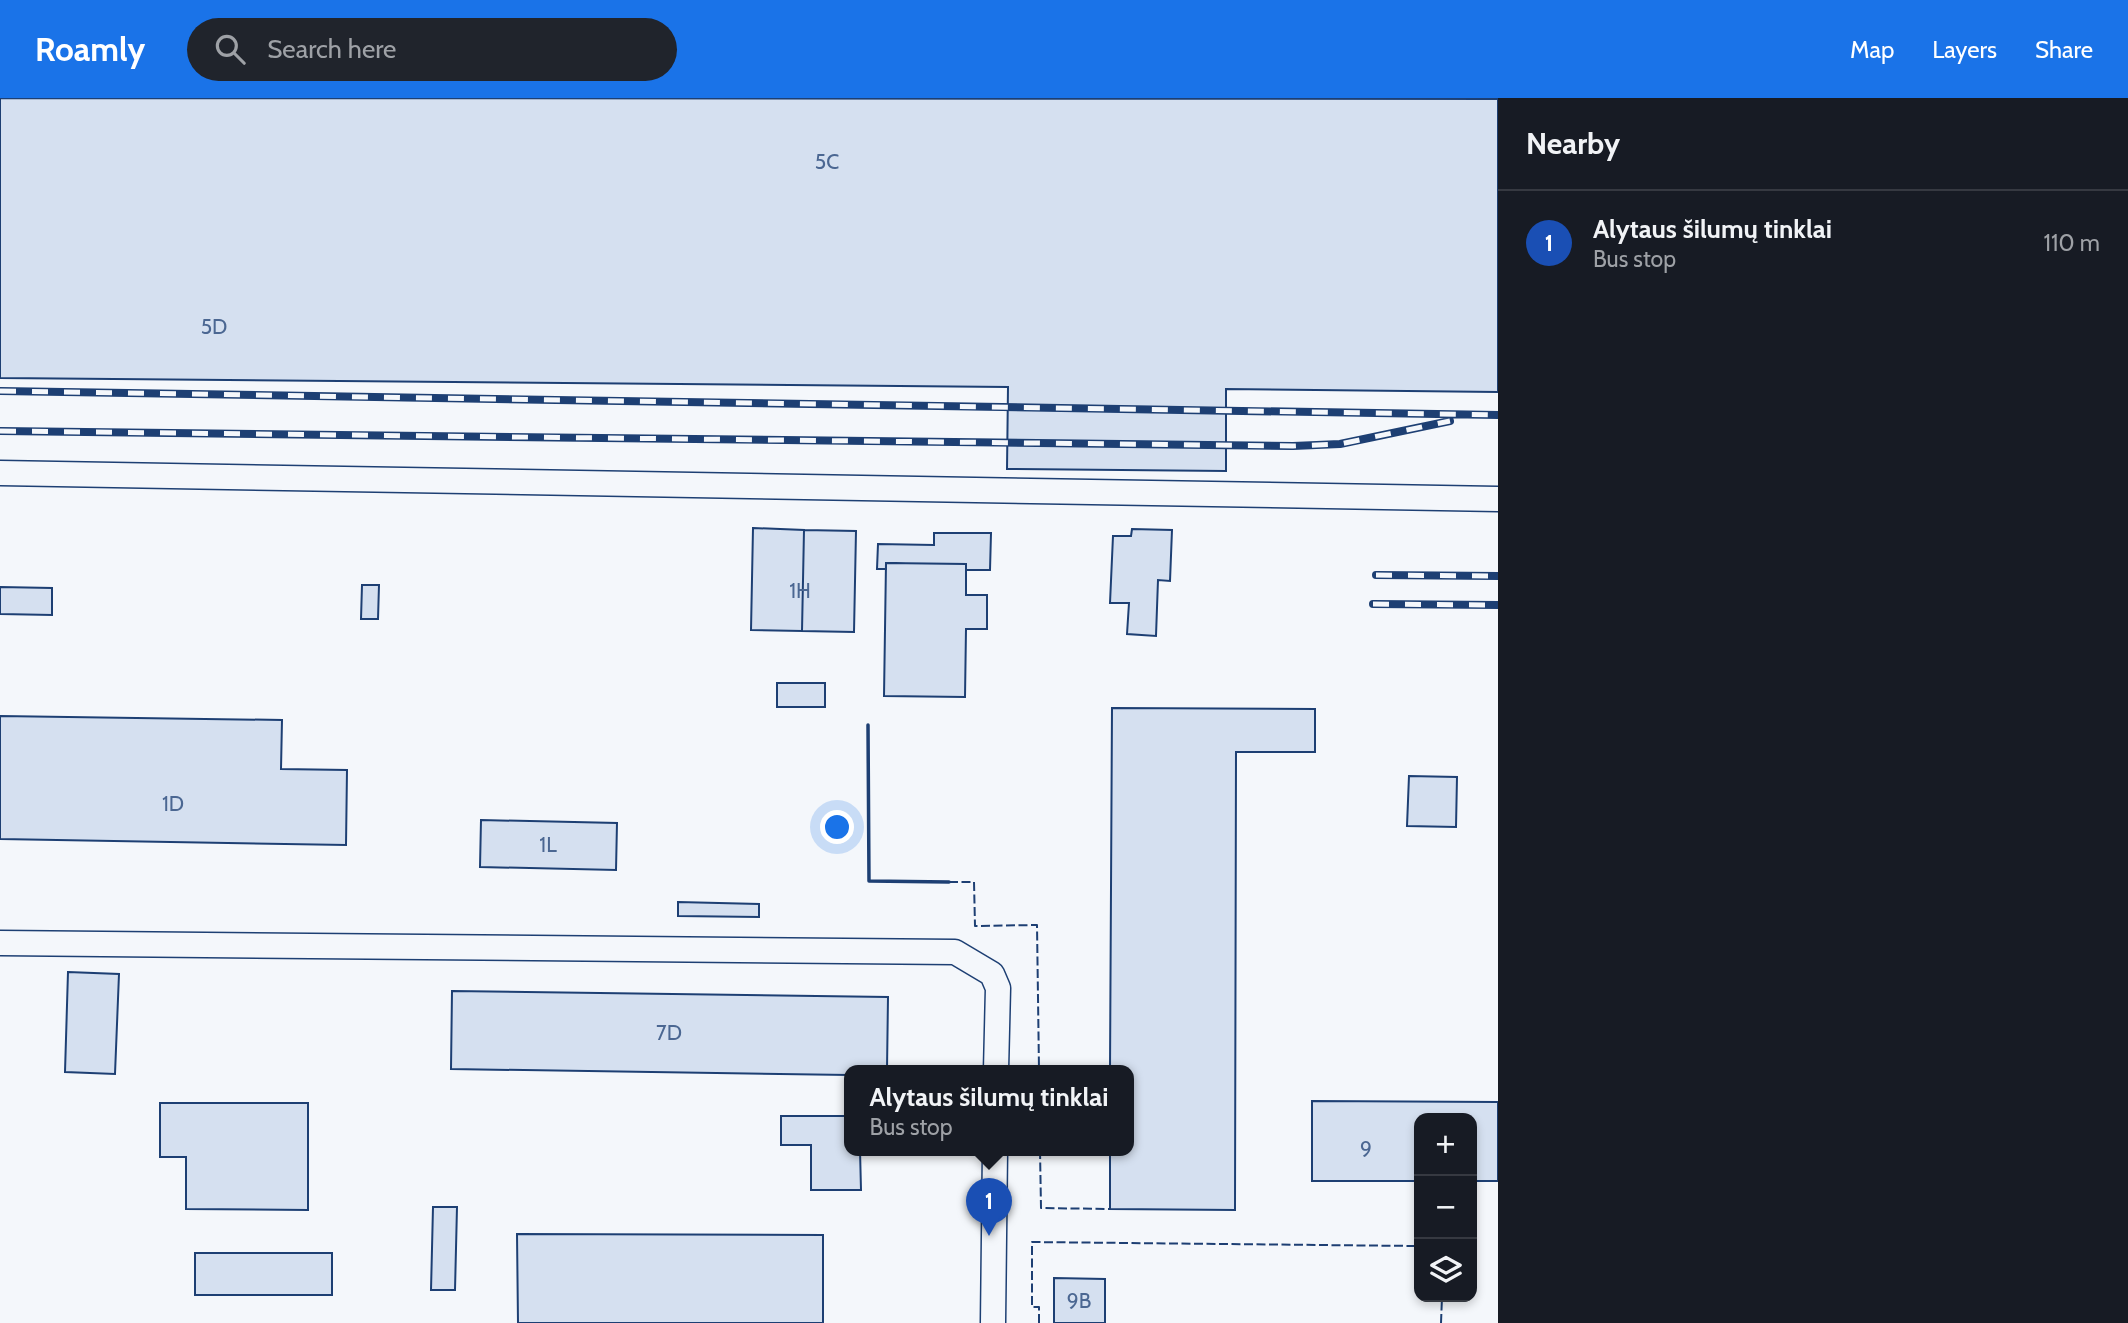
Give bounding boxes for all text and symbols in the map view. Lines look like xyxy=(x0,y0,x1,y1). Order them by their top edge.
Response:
search box xyxy=(187,18,677,81)
text: Roamly xyxy=(35,29,145,69)
icon: search xyxy=(211,30,249,68)
text: Search here xyxy=(267,33,396,65)
text: Map xyxy=(1850,35,1894,64)
text: Layers xyxy=(1932,35,1997,64)
text: Share xyxy=(2035,35,2093,64)
text: Nearby xyxy=(1526,125,1620,162)
house number: 5C xyxy=(815,149,839,174)
text: Alytaus šilumų tinklai xyxy=(1593,213,1832,245)
text: 1 xyxy=(1545,229,1553,257)
text: 110 m xyxy=(2044,229,2100,257)
text: Bus stop xyxy=(1593,245,1676,273)
house number: 5D xyxy=(201,314,227,339)
house number: 1H xyxy=(789,578,811,603)
house number: 1D xyxy=(162,791,184,816)
your location xyxy=(820,810,854,844)
house number: 1L xyxy=(539,832,557,857)
house number: 7D xyxy=(656,1020,682,1045)
popup xyxy=(844,1065,1134,1156)
text: Alytaus šilumų tinklai xyxy=(870,1081,1108,1113)
text: Bus stop xyxy=(870,1113,953,1141)
map controls xyxy=(1414,1113,1477,1302)
button: + xyxy=(1414,1113,1477,1176)
house number: 9 xyxy=(1360,1136,1372,1161)
button: − xyxy=(1414,1176,1477,1239)
pin: 1 xyxy=(966,1178,1012,1236)
button: layers xyxy=(1414,1239,1477,1302)
house number: 9B xyxy=(1067,1288,1091,1313)

